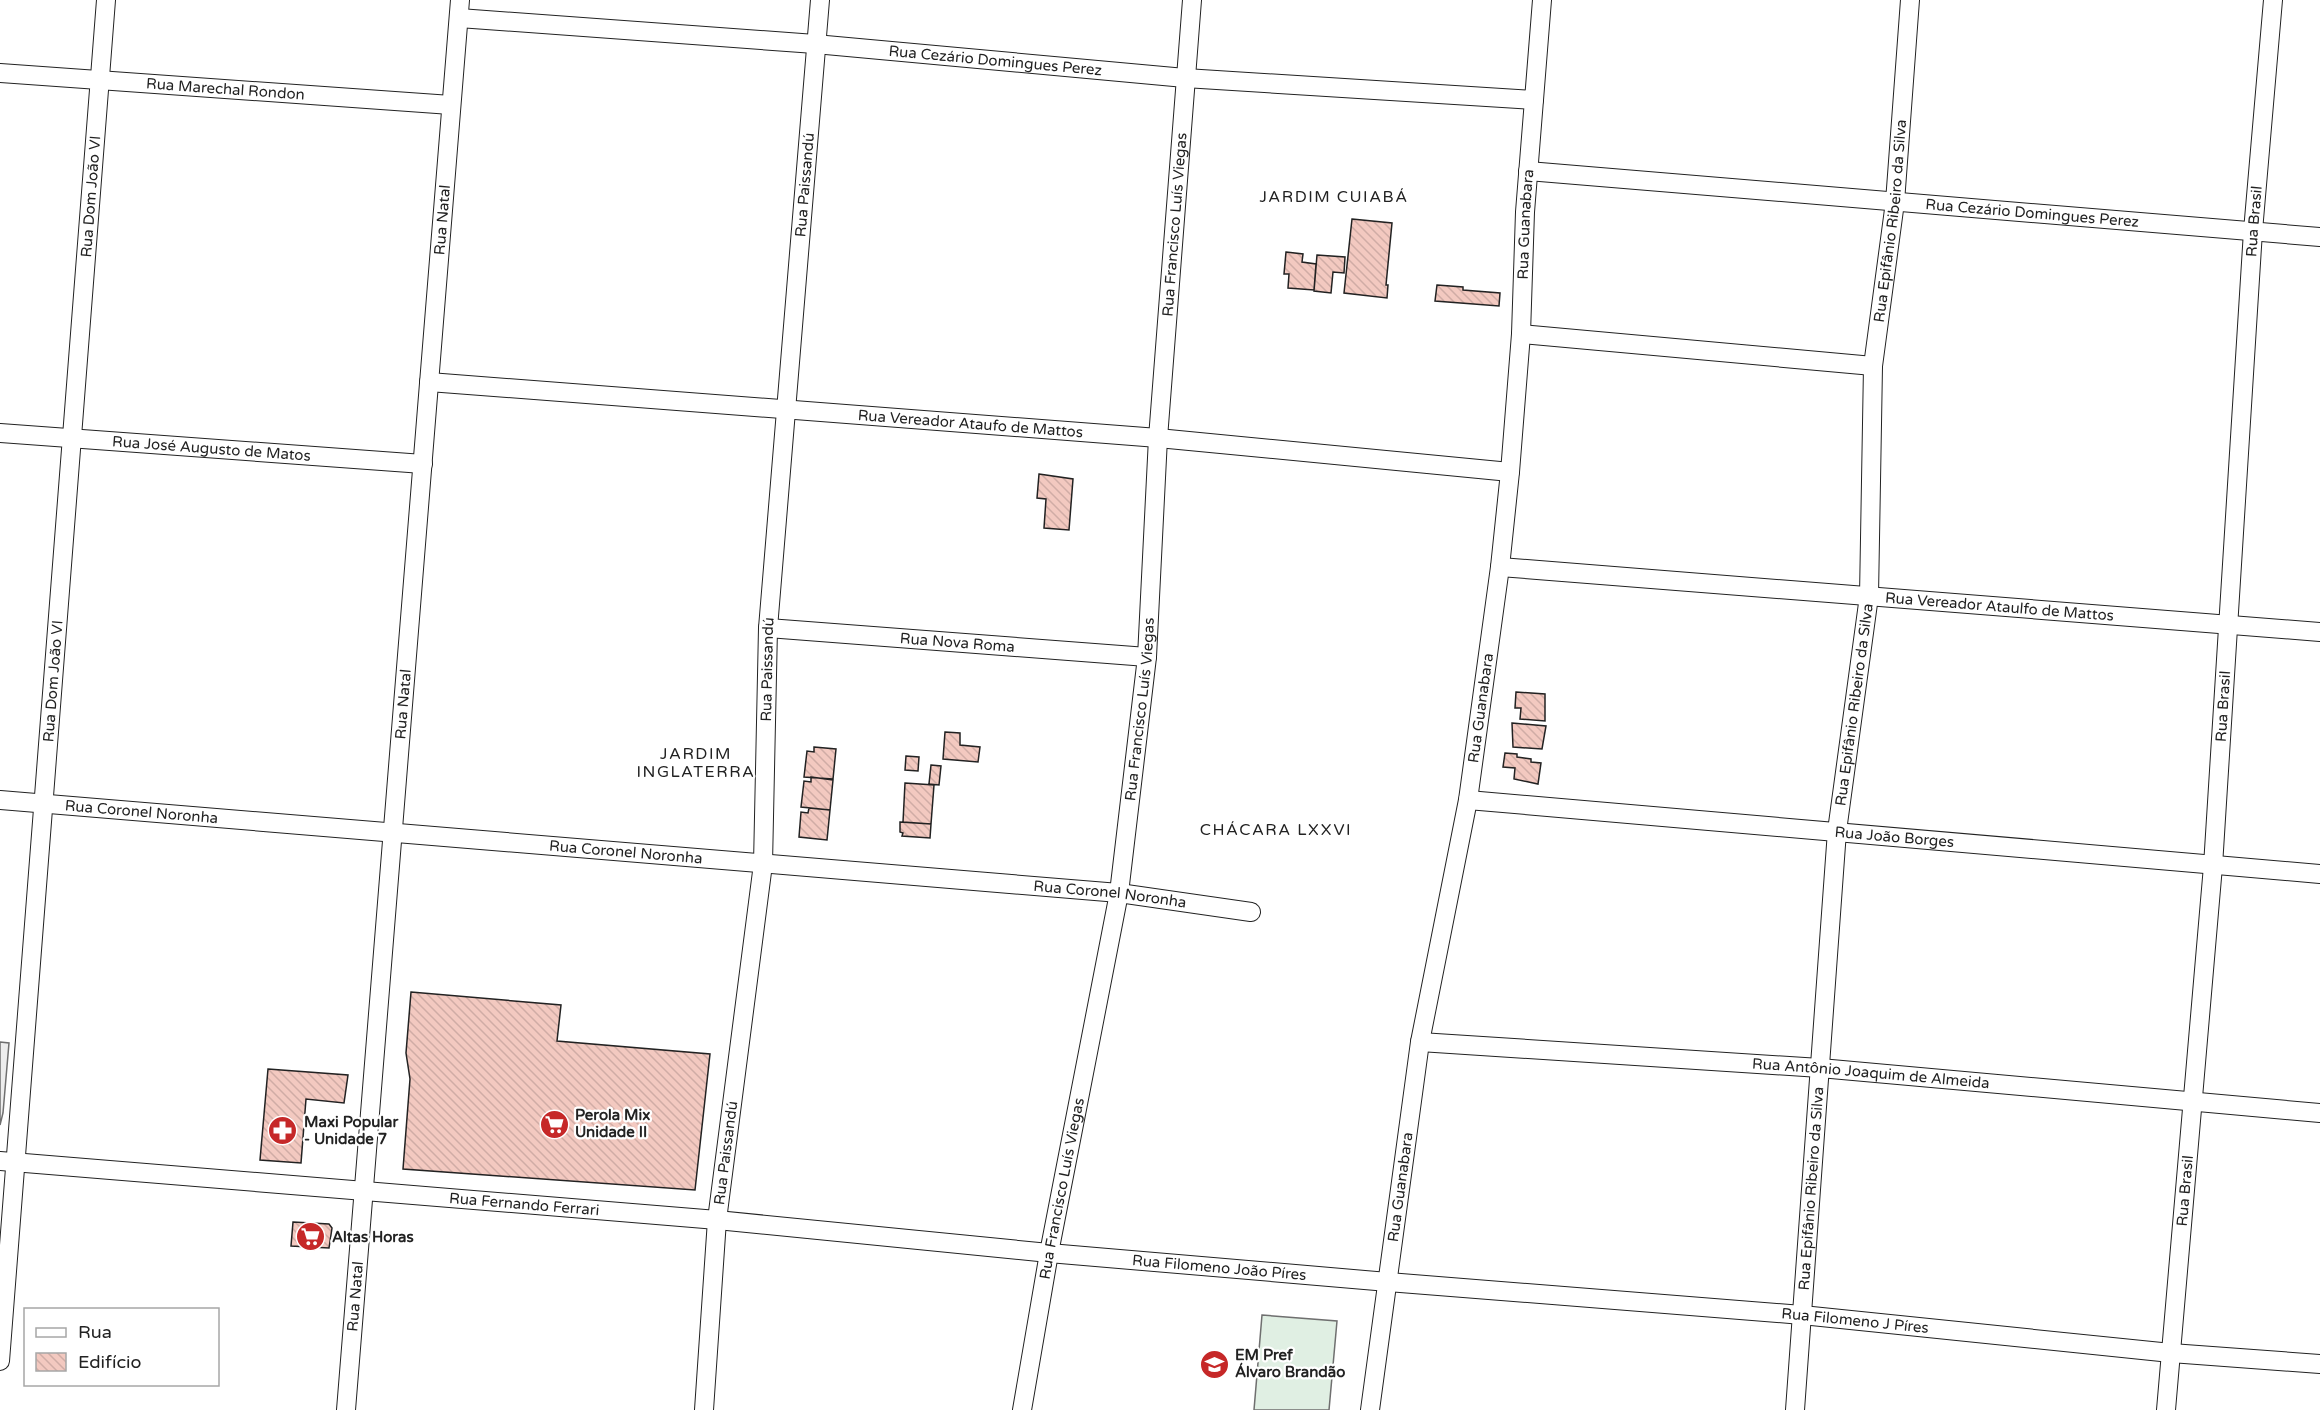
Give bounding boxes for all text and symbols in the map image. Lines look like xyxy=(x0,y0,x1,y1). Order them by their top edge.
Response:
street label: Rua Cezário Domingues Perez xyxy=(888,42,1103,79)
street label: Rua Marechal Rondon xyxy=(145,74,305,104)
street label: Rua Epifânio Ribeiro da Silva xyxy=(1870,119,1910,323)
street label: Rua Paissandú xyxy=(791,132,818,238)
street label: Rua Francisco Luís Viegas xyxy=(1158,132,1191,317)
street label: Rua Dom João VI xyxy=(77,135,104,258)
street label: Rua Guanabara xyxy=(1514,168,1537,280)
street label: Rua Natal xyxy=(430,184,454,256)
street label: Rua Brasil xyxy=(2242,185,2266,257)
district label: JARDIM CUIABÁ xyxy=(1259,187,1409,207)
street label: Rua Cezário Domingues Perez xyxy=(1925,195,2140,231)
street label: Rua Vereador Ataufo de Mattos xyxy=(857,406,1084,441)
street label: Rua José Augusto de Matos xyxy=(112,432,311,465)
street label: Rua Vereador Ataulfo de Mattos xyxy=(1884,589,2115,625)
street label: Rua Epifânio Ribeiro da Silva xyxy=(1832,602,1877,807)
street label: Rua Paissandú xyxy=(757,616,778,722)
street label: Rua Francisco Luís Viegas xyxy=(1121,617,1158,802)
street label: Rua Dom João VI xyxy=(39,619,67,743)
street label: Rua Nova Roma xyxy=(899,629,1016,656)
street label: Rua Guanabara xyxy=(1464,652,1497,764)
street label: Rua Natal xyxy=(391,668,415,740)
street label: Rua Brasil xyxy=(2212,670,2234,743)
district label: JARDIM INGLATERRA xyxy=(636,744,756,782)
street label: Rua Coronel Noronha xyxy=(64,796,219,827)
district label: CHÁCARA LXXVI xyxy=(1200,820,1352,840)
street label: Rua João Borges xyxy=(1834,823,1955,851)
street label: Rua Coronel Noronha xyxy=(548,837,703,867)
street label: Rua Coronel Noronha xyxy=(1033,877,1188,912)
street label: Rua Antônio Joaquim de Almeida xyxy=(1752,1055,1990,1092)
street label: Rua Epifânio Ribeiro da Silva xyxy=(1795,1086,1827,1291)
street label: Rua Francisco Luís Viegas xyxy=(1036,1096,1088,1281)
street label: Rua Paissandú xyxy=(710,1100,741,1206)
place label: Perola Mix Unidade II xyxy=(575,1106,650,1141)
supermarket icon: Perola Mix Unidade II xyxy=(538,1108,570,1140)
place label: Maxi Popular - Unidade 7 xyxy=(304,1113,398,1148)
pharmacy icon: Maxi Popular - Unidade 7 xyxy=(267,1115,299,1147)
street label: Rua Guanabara xyxy=(1384,1131,1417,1243)
street label: Rua Brasil xyxy=(2173,1154,2197,1227)
street label: Rua Fernando Ferrari xyxy=(448,1189,600,1219)
supermarket icon: Altas Horas xyxy=(295,1221,327,1253)
place label: Altas Horas xyxy=(332,1228,414,1246)
street label: Rua Filomeno João Píres xyxy=(1131,1251,1307,1284)
street label: Rua Natal xyxy=(343,1261,367,1332)
street label: Rua Filomeno J Píres xyxy=(1781,1304,1930,1337)
legend xyxy=(24,1308,219,1386)
text: Rua xyxy=(78,1321,112,1343)
place label: EM Pref Álvaro Brandão xyxy=(1235,1346,1345,1381)
school or university icon: EM Pref Álvaro Brandão xyxy=(1198,1348,1230,1380)
text: Edifício xyxy=(78,1351,142,1373)

